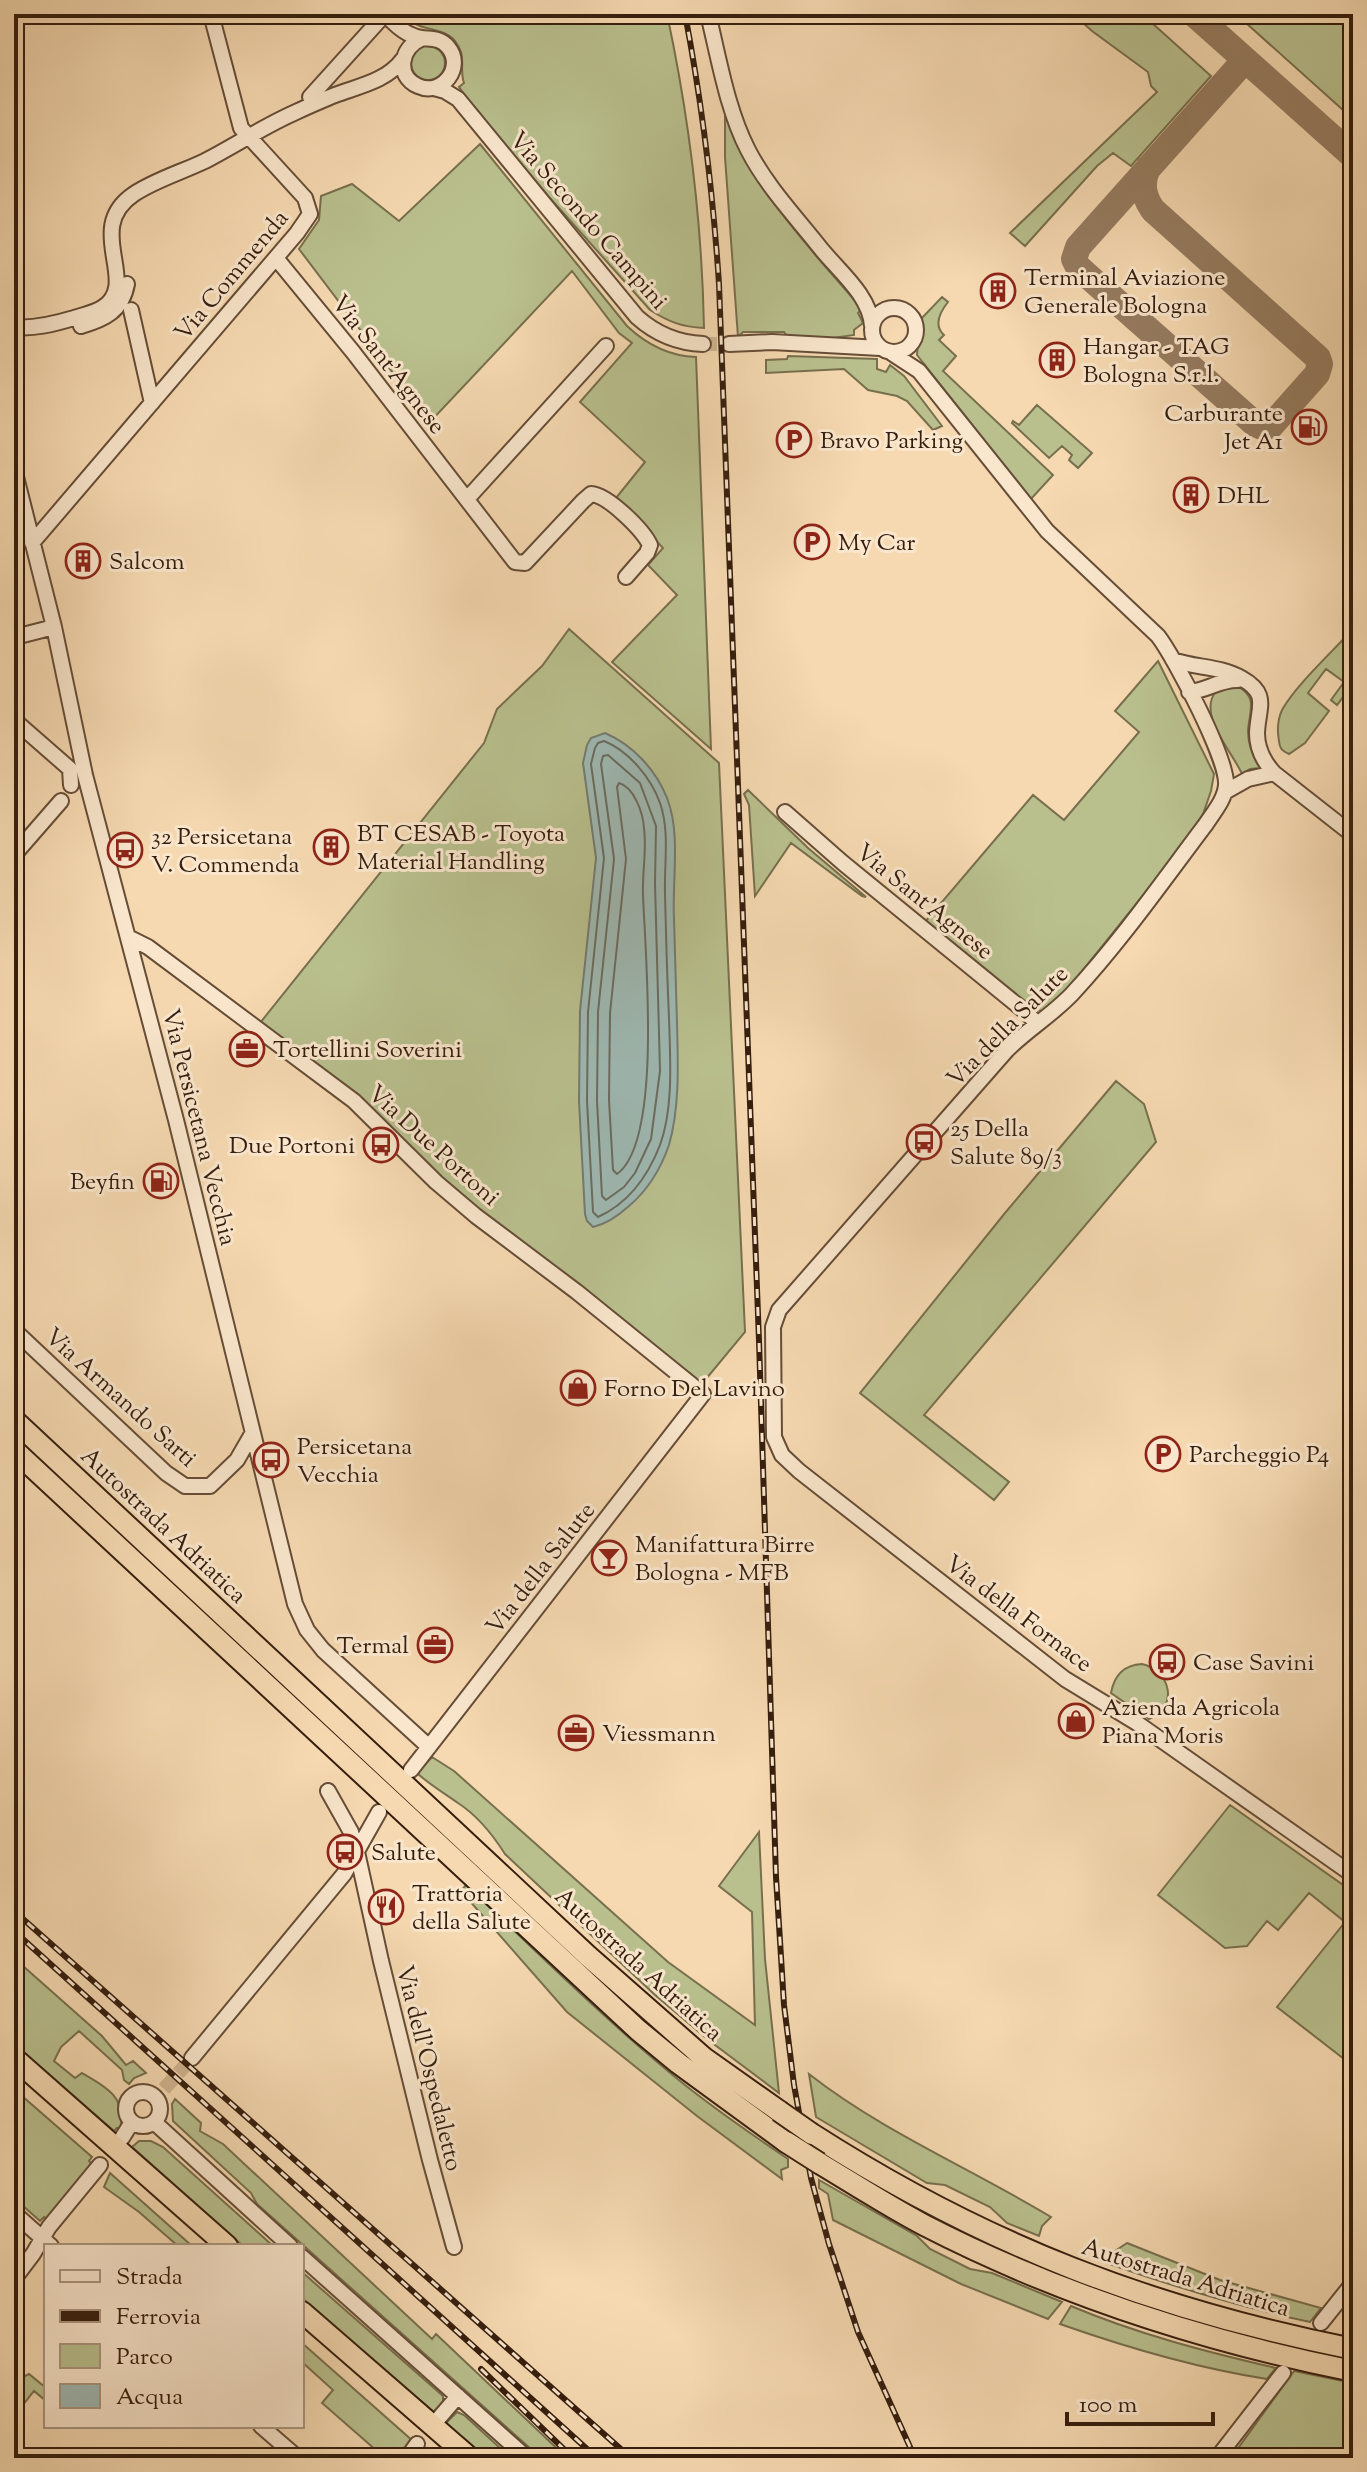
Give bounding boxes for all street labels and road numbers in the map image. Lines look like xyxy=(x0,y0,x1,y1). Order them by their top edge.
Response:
street label: Via Secondo Campini xyxy=(500,125,675,318)
street label: Via Commenda xyxy=(167,203,298,349)
street label: Via Sant'Agnese xyxy=(322,288,453,442)
street label: Via Sant'Agnese xyxy=(848,836,1000,969)
street label: Via della Salute xyxy=(940,959,1077,1096)
street label: Via Persicetana Vecchia xyxy=(152,1005,244,1250)
street label: Via Due Portoni xyxy=(359,1078,506,1215)
street label: Via Armando Sarti xyxy=(36,1321,203,1476)
street label: Autostrada Adriatica xyxy=(72,1440,253,1613)
street label: Via della Salute xyxy=(479,1496,604,1643)
street label: Via della Fornace xyxy=(937,1548,1099,1681)
street label: Autostrada Adriatica xyxy=(546,1881,729,2050)
street label: Via dell'Ospedaletto xyxy=(386,1962,470,2175)
street label: Autostrada Adriatica xyxy=(1077,2231,1294,2327)

